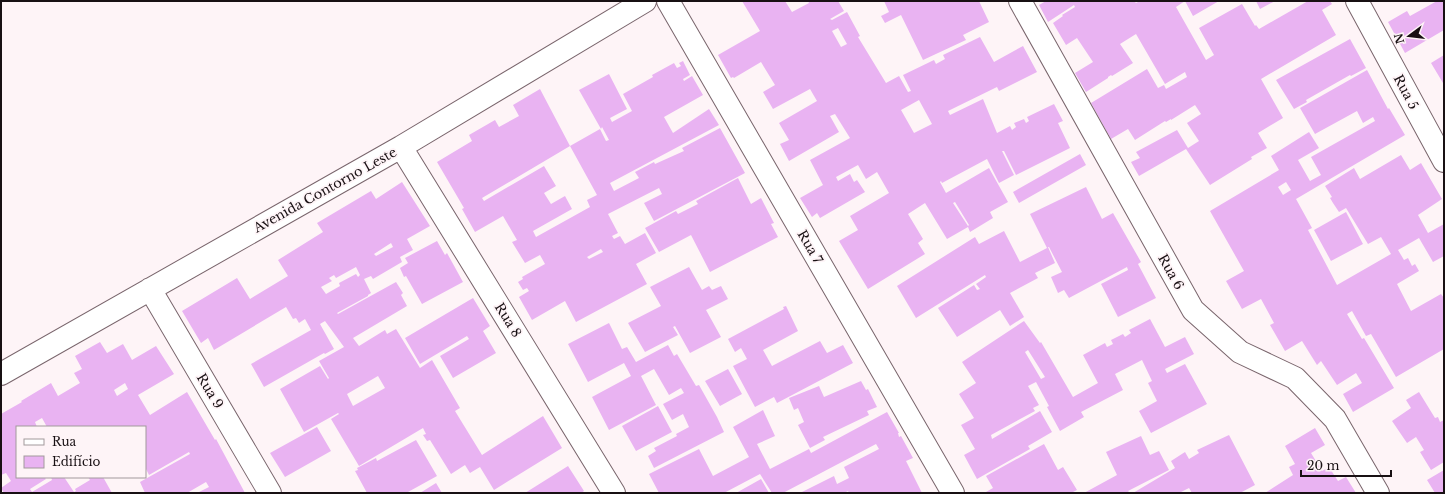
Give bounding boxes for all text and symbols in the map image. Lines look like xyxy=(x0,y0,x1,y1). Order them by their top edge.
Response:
north arrow xyxy=(1389,16,1429,56)
text: N xyxy=(1391,31,1407,45)
street label: Rua 5 xyxy=(1390,72,1422,112)
street label: Avenida Contorno Leste xyxy=(250,143,400,237)
street label: Rua 7 xyxy=(794,227,827,267)
street label: Rua 6 xyxy=(1154,251,1188,293)
street label: Rua 8 xyxy=(491,300,525,341)
street label: Rua 9 xyxy=(193,370,227,412)
legend xyxy=(16,426,146,478)
text: Rua xyxy=(52,434,76,449)
scale bar xyxy=(1301,452,1391,478)
text: Edifício xyxy=(52,454,100,469)
text: 20 m xyxy=(1307,458,1339,473)

